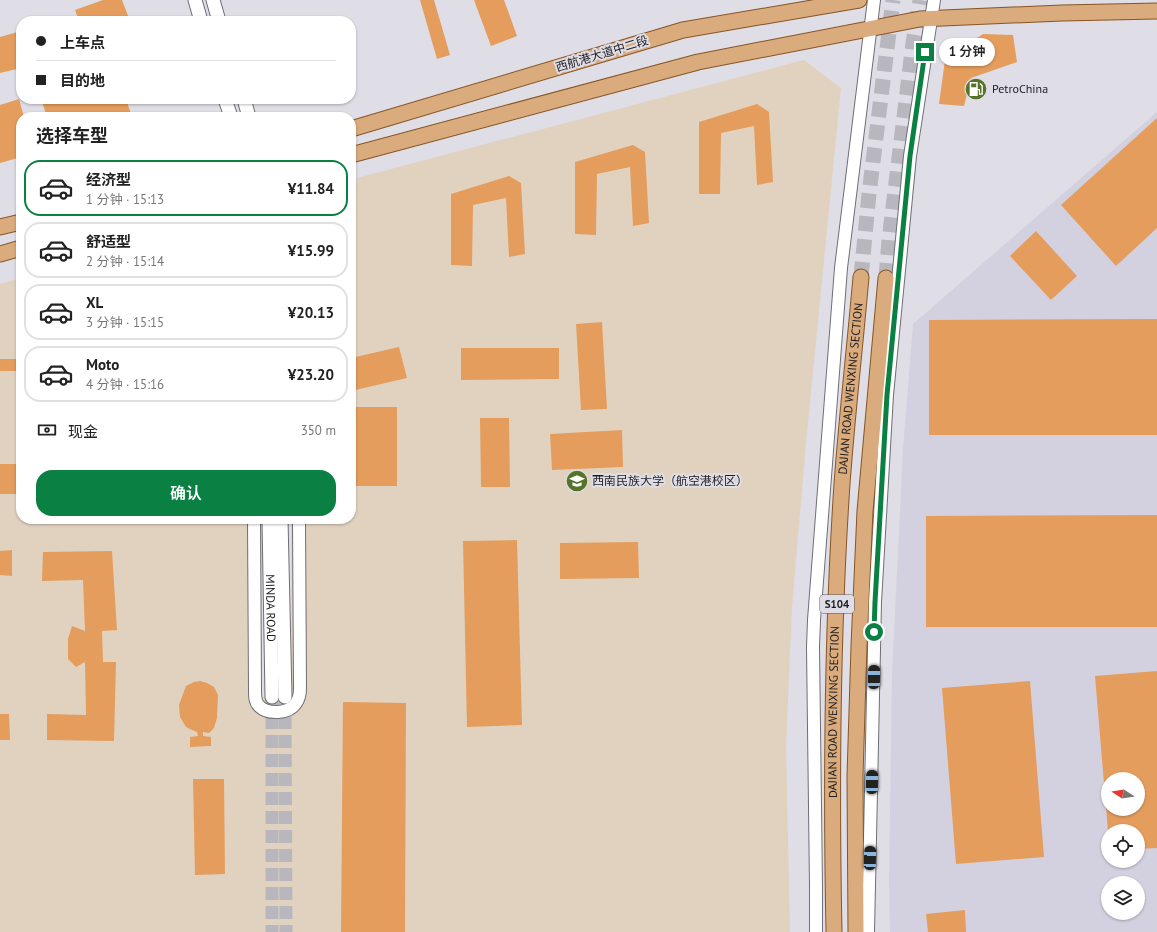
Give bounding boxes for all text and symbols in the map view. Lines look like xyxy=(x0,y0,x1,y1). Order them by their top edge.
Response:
street label: 西航港大道中二段 xyxy=(554,32,650,75)
text: 上车点 xyxy=(60,33,105,52)
callout: 1 分钟 xyxy=(939,38,995,66)
route end xyxy=(916,43,934,61)
text: 1 分钟 xyxy=(949,43,985,60)
text: 目的地 xyxy=(60,71,105,90)
fuel station icon: PetroChina xyxy=(963,76,989,102)
place label: PetroChina xyxy=(992,81,1048,96)
text: 选择车型 xyxy=(36,124,108,147)
icon: car xyxy=(38,170,74,206)
text: 经济型 xyxy=(86,170,131,189)
text: ¥11.84 xyxy=(288,179,334,198)
text: 1 分钟 · 15:13 xyxy=(86,191,164,208)
icon: car xyxy=(38,232,74,268)
text: 舒适型 xyxy=(86,232,131,251)
text: ¥15.99 xyxy=(288,241,334,260)
text: 2 分钟 · 15:14 xyxy=(86,253,164,270)
text: XL xyxy=(86,293,103,312)
icon: car xyxy=(38,294,74,330)
street label: DAJIAN ROAD WENXING SECTION xyxy=(835,302,866,475)
text: ¥20.13 xyxy=(288,303,334,322)
text: 3 分钟 · 15:15 xyxy=(86,314,164,331)
text: Moto xyxy=(86,355,119,374)
icon: car xyxy=(38,356,74,392)
text: ¥23.20 xyxy=(288,365,334,384)
text: 4 分钟 · 15:16 xyxy=(86,376,164,393)
icon: cash xyxy=(36,419,58,441)
text: 现金 xyxy=(68,422,98,441)
text: 350 m xyxy=(301,422,336,439)
school or university icon: 西南民族大学（航空港校区） xyxy=(564,468,590,494)
button: 确认 xyxy=(36,470,336,516)
place label: 西南民族大学（航空港校区） xyxy=(592,473,748,488)
street label: MINDA ROAD xyxy=(263,574,279,642)
road number: S104 xyxy=(820,595,854,613)
route start xyxy=(865,623,883,641)
street label: DAJIAN ROAD WENXING SECTION xyxy=(825,626,842,798)
car xyxy=(868,665,880,689)
car xyxy=(866,770,878,794)
north arrow xyxy=(1101,772,1145,816)
map controls xyxy=(1101,772,1145,920)
button: locate xyxy=(1101,824,1145,868)
car xyxy=(864,846,876,870)
button: layers xyxy=(1101,876,1145,920)

